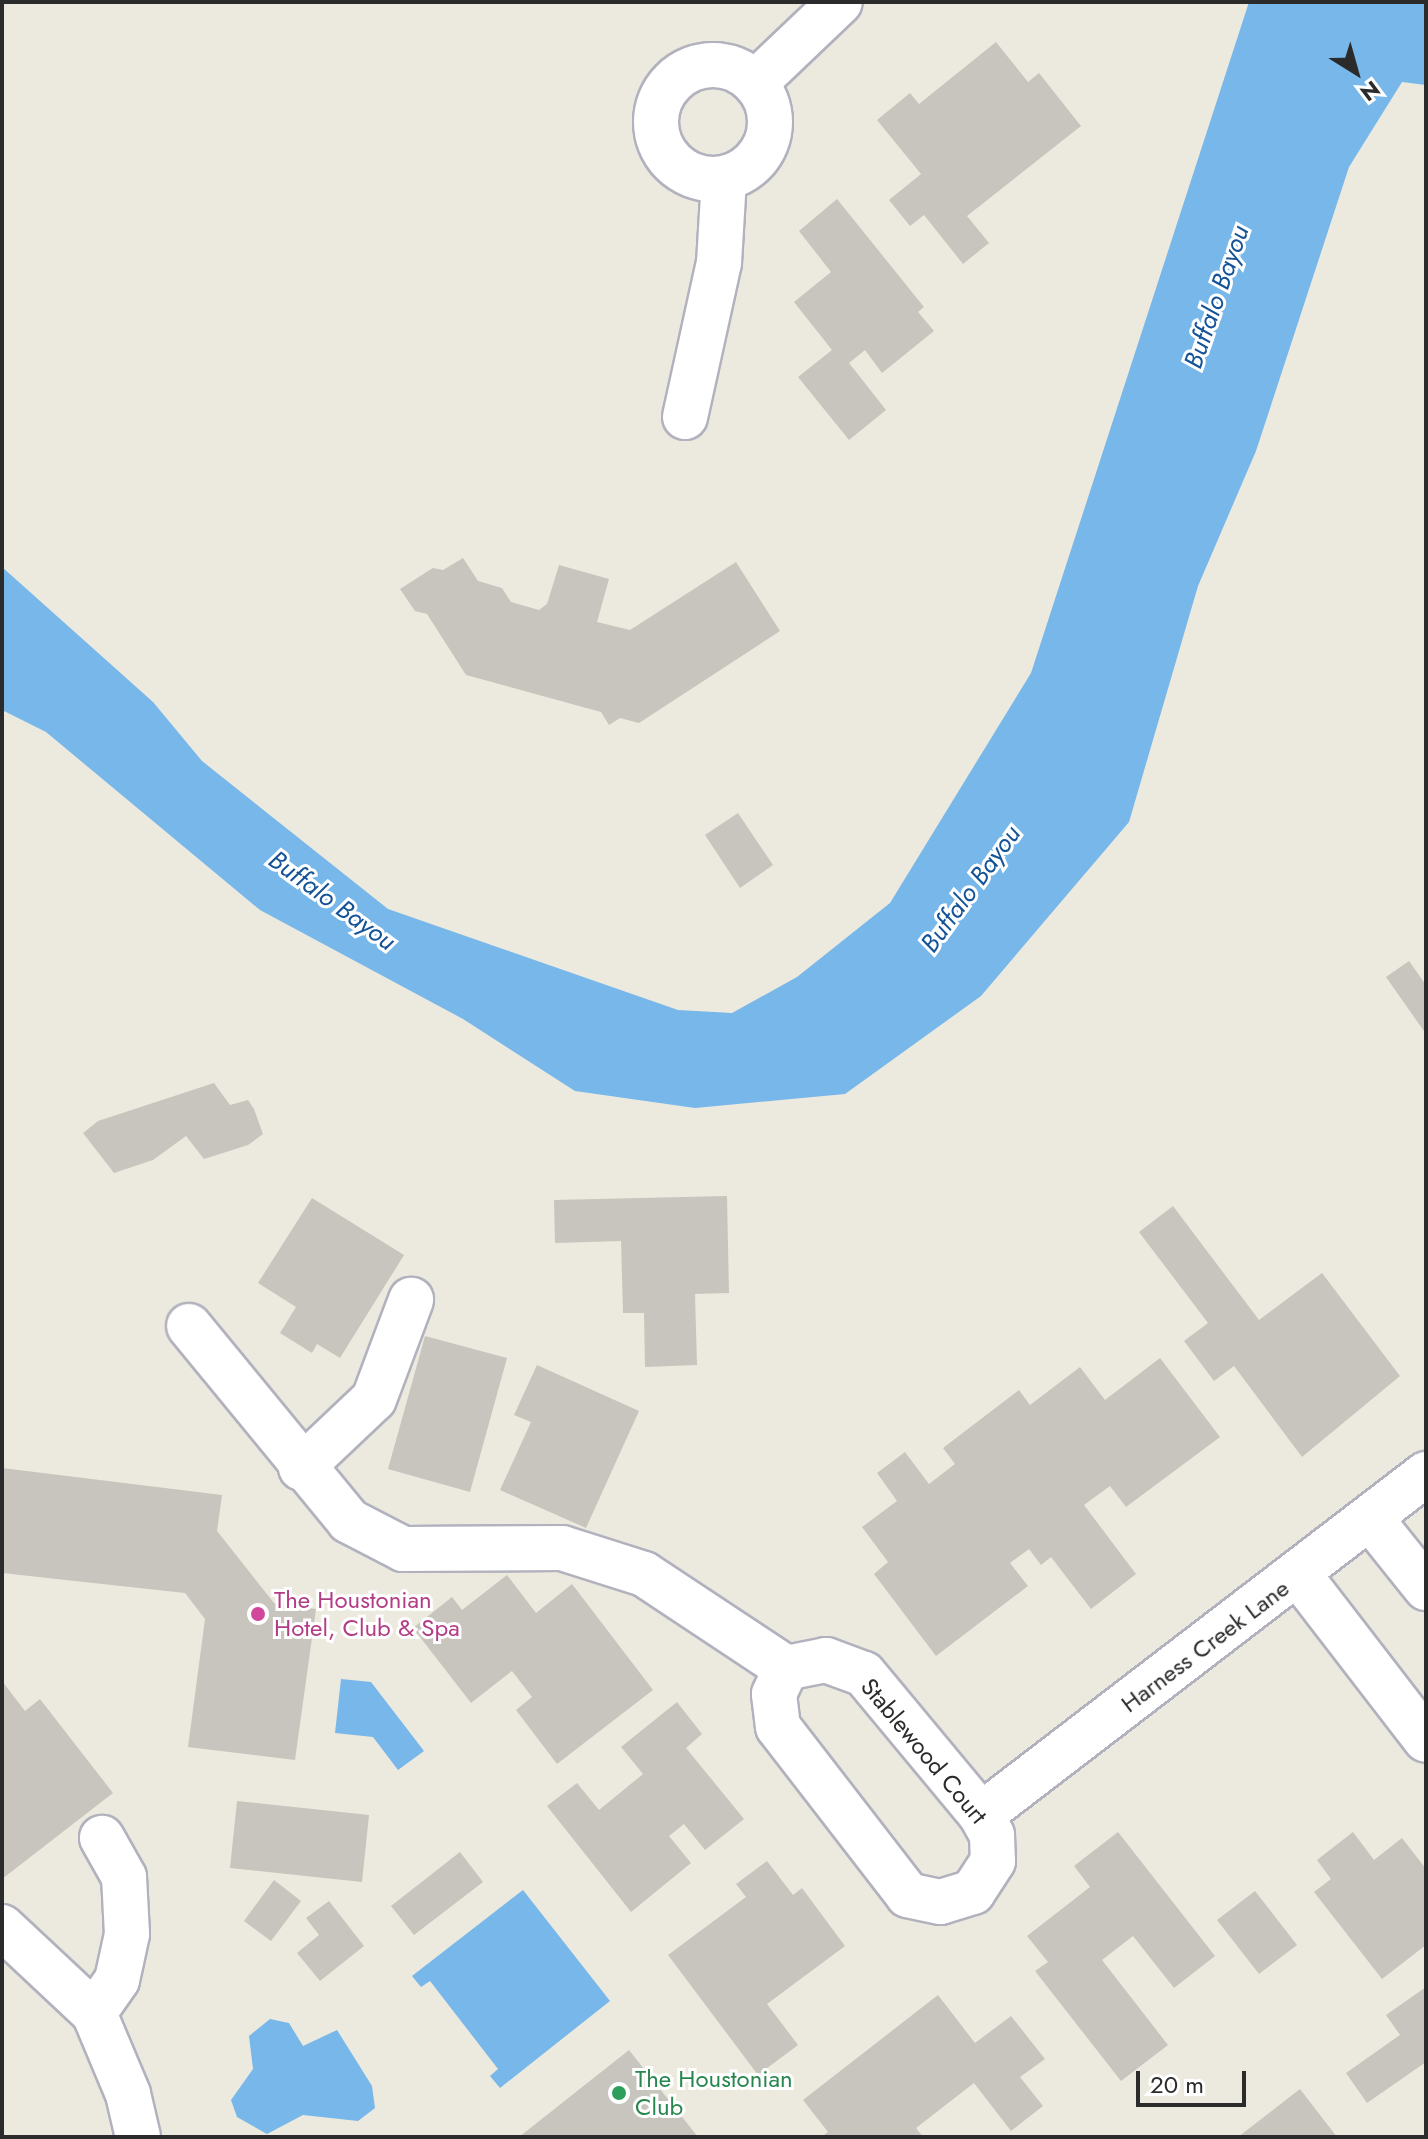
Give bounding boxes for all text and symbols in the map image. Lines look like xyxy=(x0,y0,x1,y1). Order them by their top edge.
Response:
north arrow xyxy=(1316,32,1396,112)
text: N xyxy=(1354,73,1387,109)
water label: Buffalo Bayou xyxy=(1178,221,1256,373)
water label: Buffalo Bayou xyxy=(914,819,1028,959)
water label: Buffalo Bayou xyxy=(262,844,402,958)
street label: Harness Creek Lane xyxy=(1115,1574,1295,1718)
place label: The Houstonian Hotel, Club & Spa xyxy=(274,1586,460,1642)
marker: The Houstonian Hotel, Club & Spa xyxy=(249,1605,267,1623)
street label: Stablewood Court xyxy=(855,1672,993,1830)
scale bar xyxy=(1140,2055,1250,2105)
place label: The Houstonian Club xyxy=(635,2065,793,2121)
text: 20 m xyxy=(1150,2067,1204,2102)
marker: The Houstonian Club xyxy=(610,2084,628,2102)

